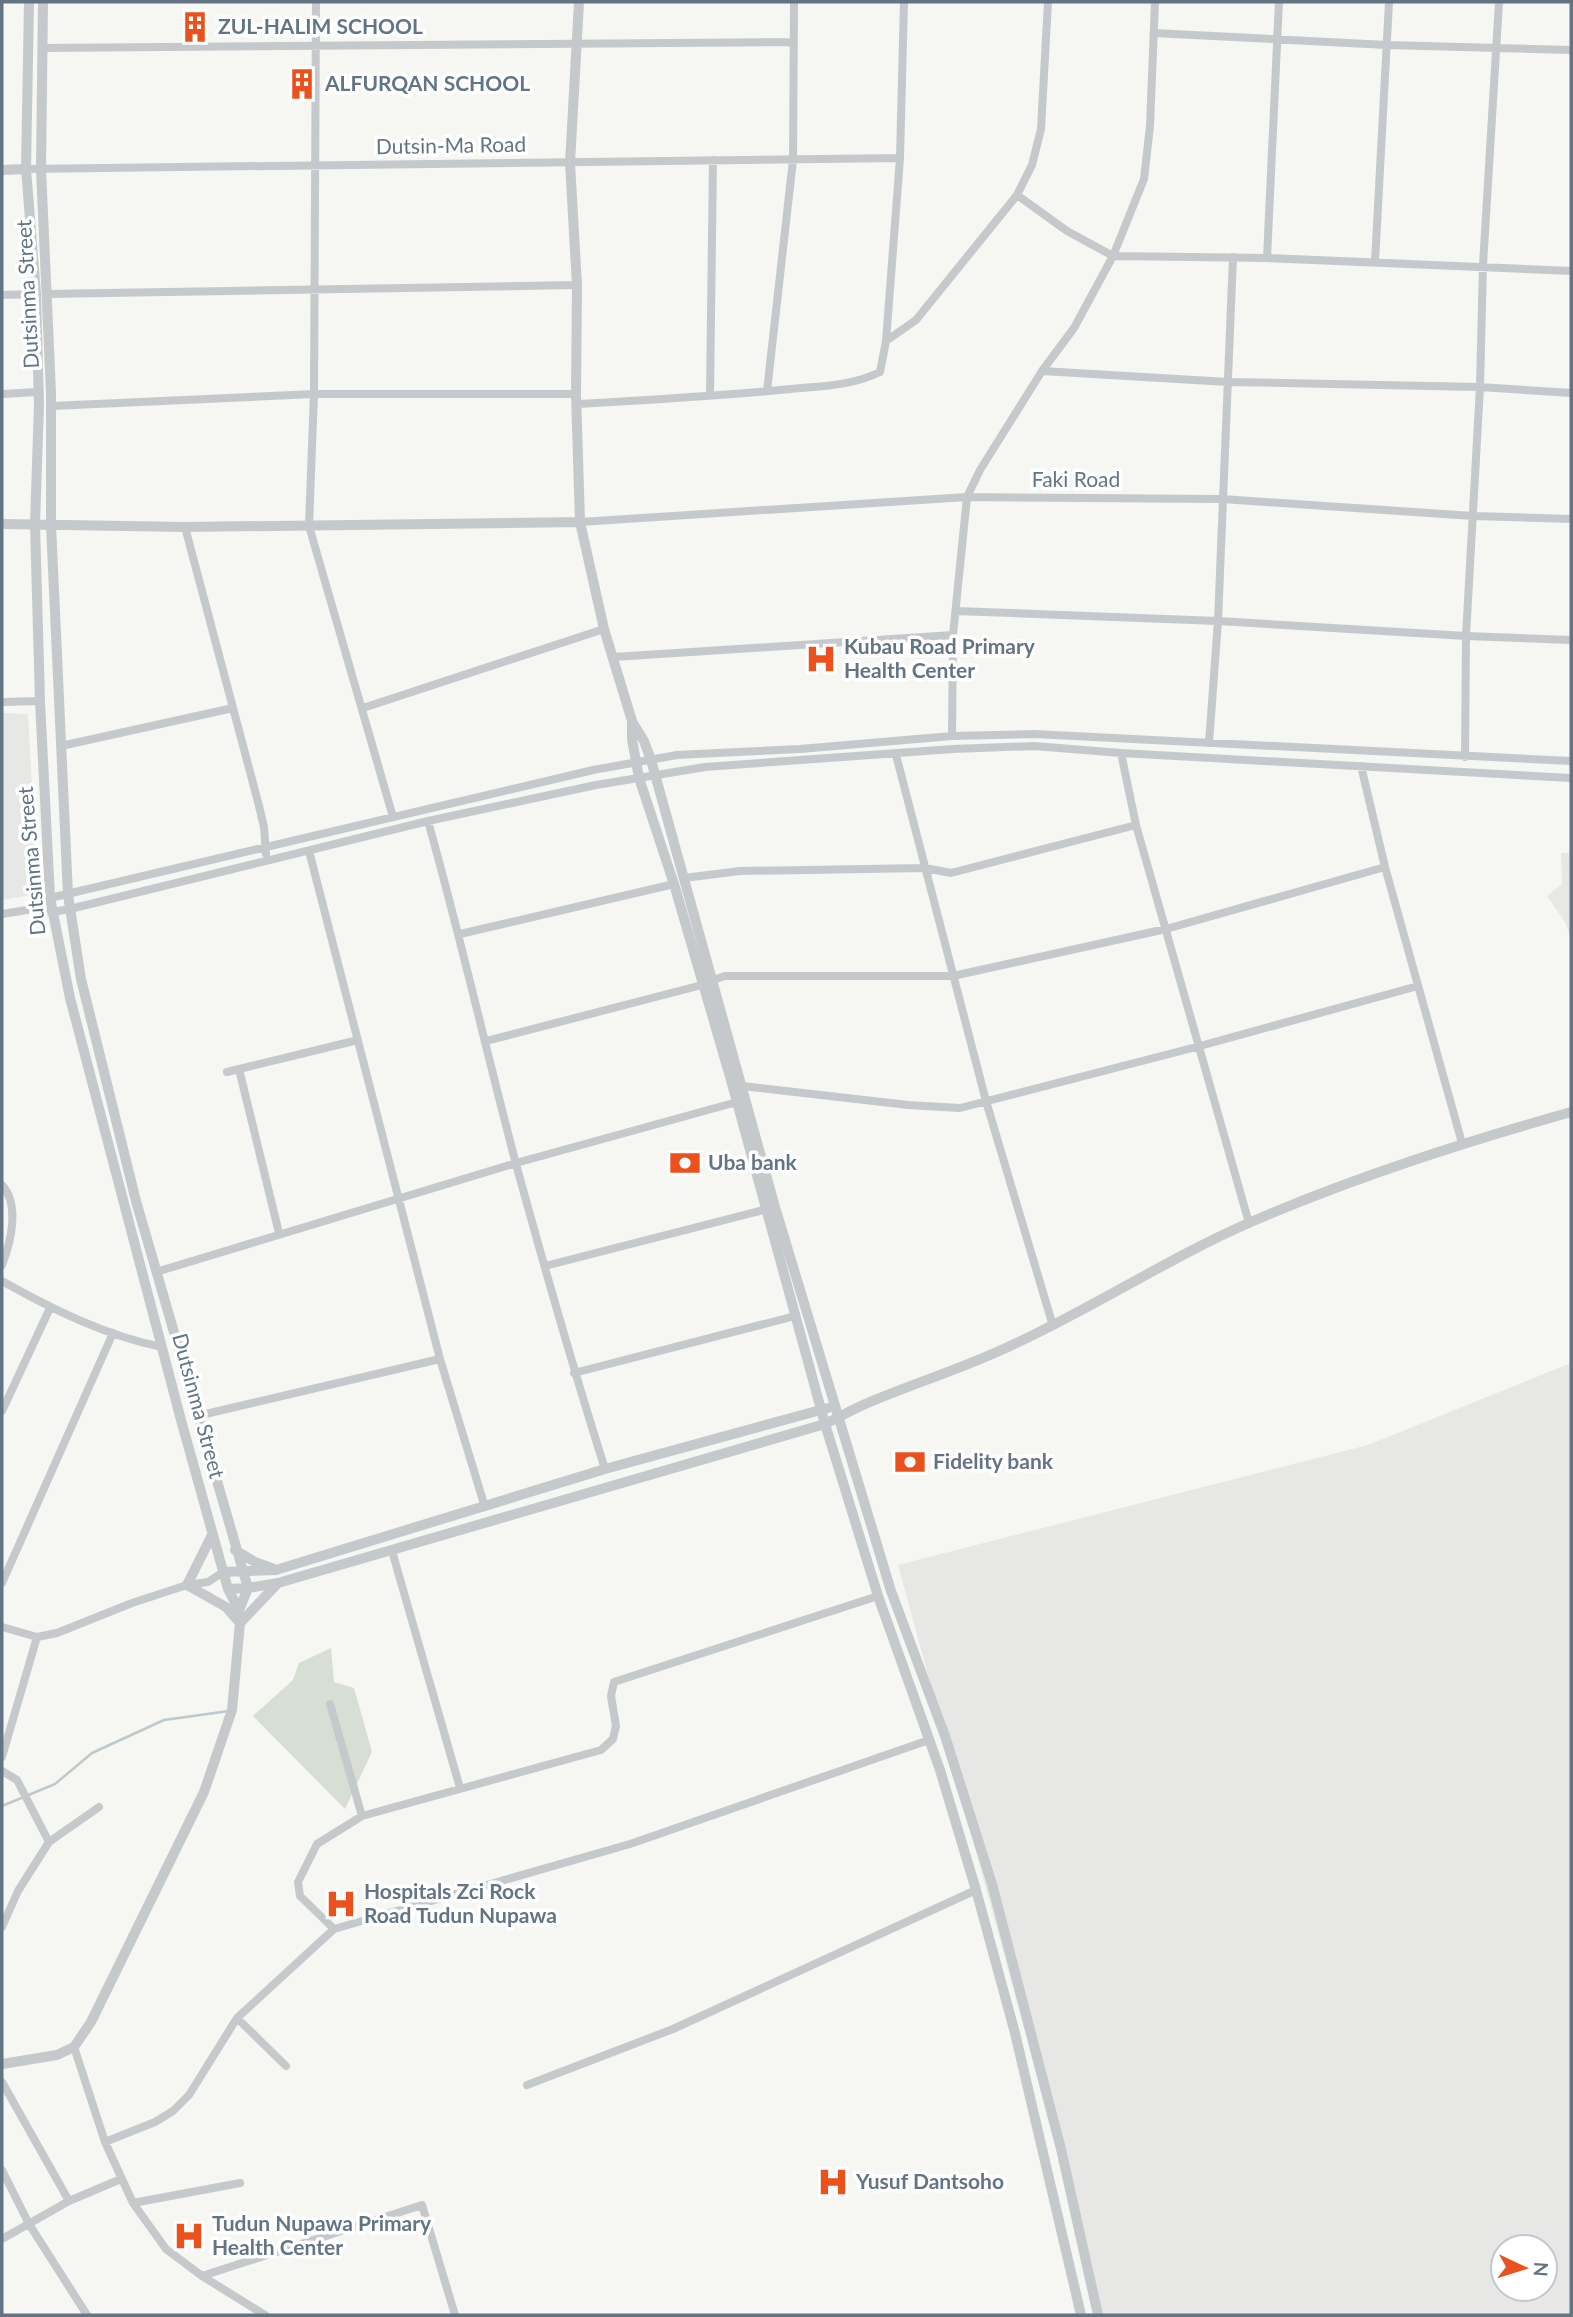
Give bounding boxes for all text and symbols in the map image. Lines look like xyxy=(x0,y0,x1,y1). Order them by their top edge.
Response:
building icon: ZUL-HALIM SCHOOL xyxy=(178,10,212,44)
place label: ZUL-HALIM SCHOOL xyxy=(218,13,423,38)
building icon: ALFURQAN SCHOOL xyxy=(285,67,319,101)
place label: ALFURQAN SCHOOL xyxy=(324,70,530,95)
street label: Dutsin-Ma Road xyxy=(376,131,526,158)
street label: Dutsinma Street xyxy=(10,218,43,369)
street label: Faki Road xyxy=(1032,466,1120,491)
place label: Kubau Road Primary Health Center xyxy=(844,633,1036,682)
hospital icon: Kubau Road Primary Health Center xyxy=(804,642,838,676)
street label: Dutsinma Street xyxy=(12,785,49,937)
bank icon: Uba bank xyxy=(668,1146,702,1180)
place label: Uba bank xyxy=(708,1149,798,1174)
street label: Dutsinma Street xyxy=(168,1330,231,1481)
bank icon: Fidelity bank xyxy=(893,1445,927,1479)
place label: Fidelity bank xyxy=(933,1448,1054,1473)
place label: Hospitals Zci Rock Road Tudun Nupawa xyxy=(364,1878,557,1927)
hospital icon: Hospitals Zci Rock Road Tudun Nupawa xyxy=(324,1887,358,1921)
hospital icon: Yusuf Dantsoho xyxy=(816,2165,850,2199)
place label: Yusuf Dantsoho xyxy=(855,2168,1004,2193)
place label: Tudun Nupawa Primary Health Center xyxy=(212,2210,432,2259)
hospital icon: Tudun Nupawa Primary Health Center xyxy=(172,2219,206,2253)
north arrow xyxy=(1489,2233,1559,2303)
text: N xyxy=(1529,2261,1553,2277)

